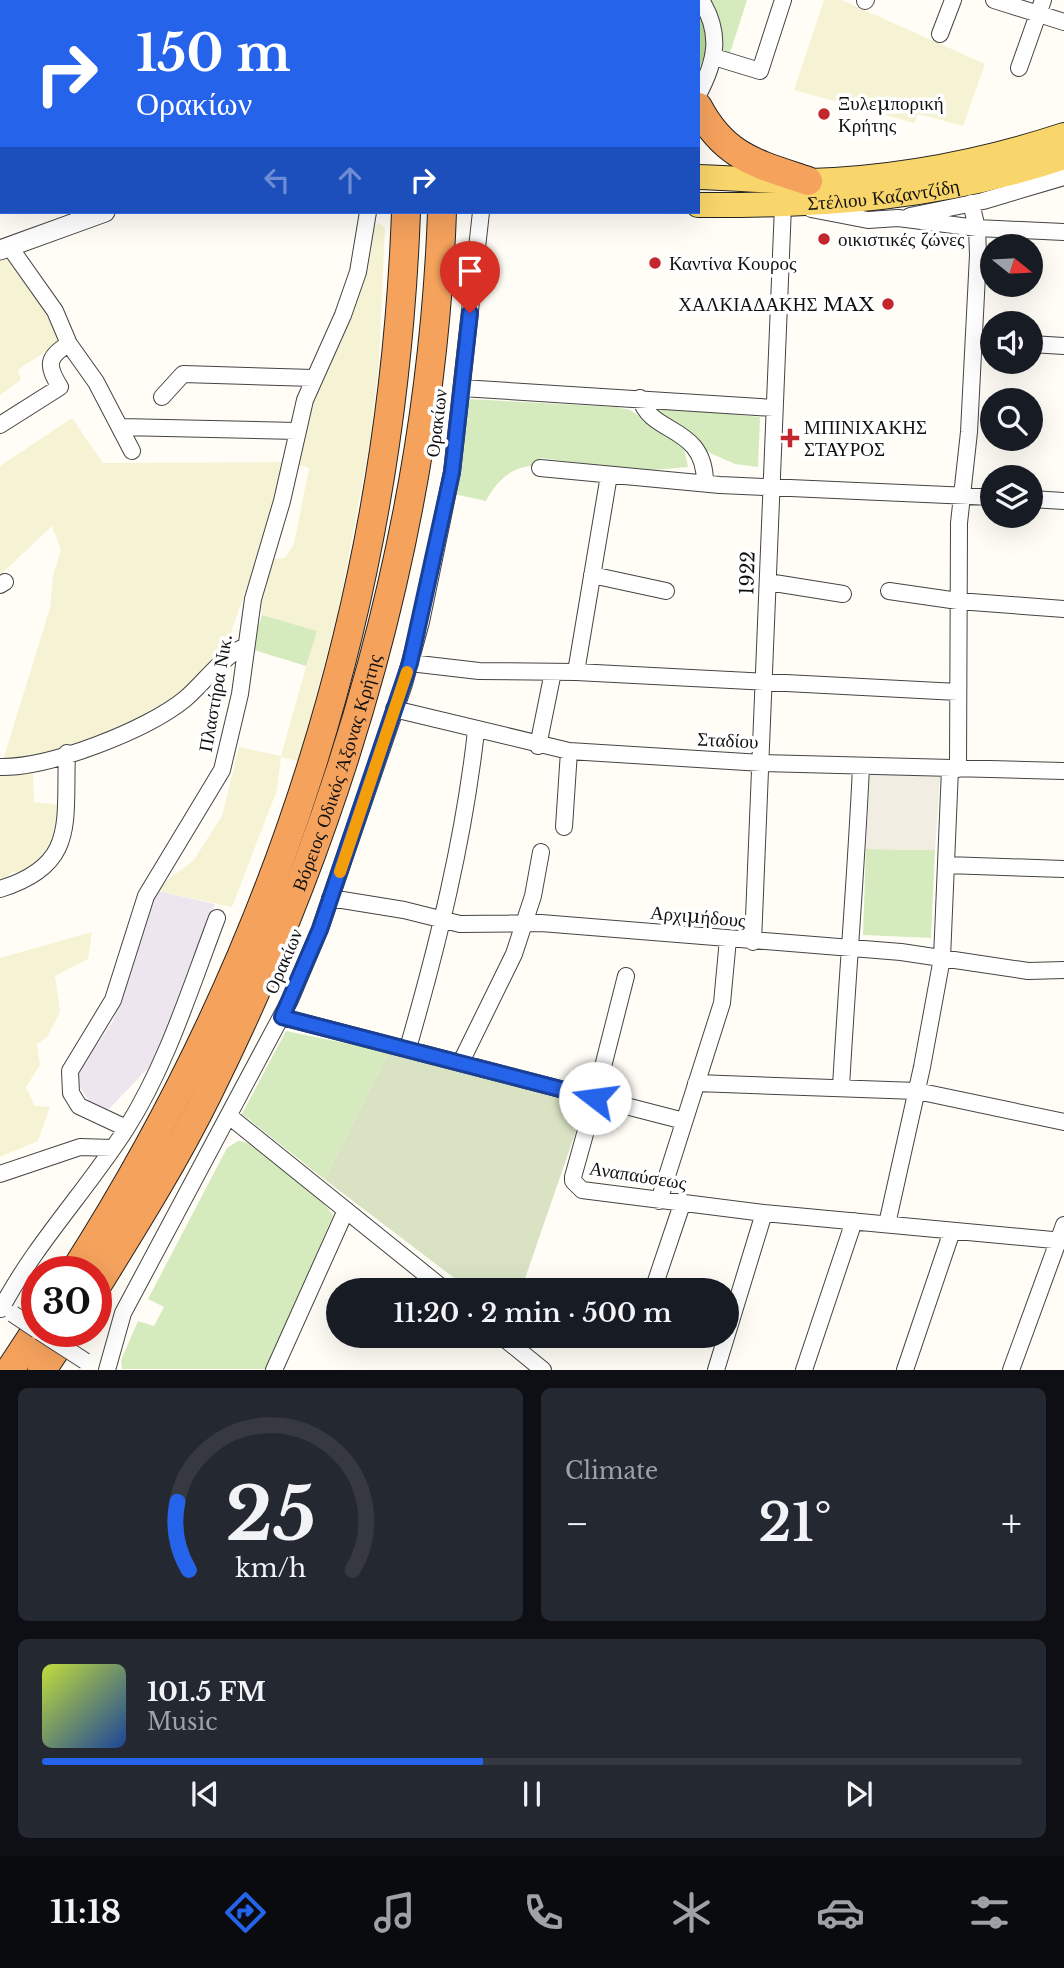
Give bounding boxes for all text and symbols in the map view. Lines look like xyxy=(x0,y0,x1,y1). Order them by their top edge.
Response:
text: 150 m xyxy=(136,23,291,84)
icon: right xyxy=(21,28,112,119)
text: Ορακίων xyxy=(136,84,252,124)
place label: Ξυλεμπορική Κρήτης xyxy=(838,92,944,137)
marker: Ξυλεμπορική Κρήτης xyxy=(816,106,832,122)
icon: left xyxy=(258,161,296,199)
icon: ahead xyxy=(331,161,369,199)
icon: right xyxy=(404,161,442,199)
street label: Στέλιου Καζαντζίδη xyxy=(807,174,962,215)
place label: οικιστικές ζώνες xyxy=(838,228,965,251)
marker: οικιστικές ζώνες xyxy=(816,231,832,247)
north arrow xyxy=(980,234,1043,298)
map controls xyxy=(980,234,1043,528)
pin xyxy=(440,241,500,313)
icon: arrive xyxy=(451,252,489,290)
place label: Καντίνα Κουρος xyxy=(669,252,797,275)
marker: Καντίνα Κουρος xyxy=(647,255,663,271)
place label: ΧΑΛΚΙΑΔΑΚΗΣ MAX xyxy=(678,293,874,316)
marker: ΧΑΛΚΙΑΔΑΚΗΣ MAX xyxy=(880,296,896,312)
button: sound xyxy=(980,311,1043,374)
street label: Ορακίων xyxy=(421,387,452,459)
button: search xyxy=(980,388,1043,451)
place label: ΜΠΙΝΙΧΑΚΗΣ ΣΤΑΥΡΟΣ xyxy=(804,416,927,461)
marker: ΜΠΙΝΙΧΑΚΗΣ ΣΤΑΥΡΟΣ xyxy=(782,430,798,446)
button: layers xyxy=(980,465,1043,528)
street label: 1922 xyxy=(735,551,760,595)
street label: Πλαστήρα Νικ. xyxy=(194,632,237,754)
street label: Βόρειος Οδικός Άξονας Κρήτης xyxy=(287,651,386,894)
street label: Σταδίου xyxy=(697,727,759,754)
street label: Αρχιμήδους xyxy=(649,901,747,932)
street label: Ορακίων xyxy=(259,925,308,997)
position arrow xyxy=(558,1061,632,1135)
street label: Αναπαύσεως xyxy=(588,1156,689,1195)
speed limit sign: 30 xyxy=(21,1256,112,1347)
text: 11:20 · 2 min · 500 m xyxy=(393,1297,672,1329)
text: Climate xyxy=(565,1457,658,1485)
text: 25 xyxy=(225,1470,316,1561)
text: 21° xyxy=(758,1491,832,1555)
text: − xyxy=(565,1500,589,1547)
text: + xyxy=(1001,1500,1022,1547)
text: km/h xyxy=(235,1553,306,1584)
text: 101.5 FM xyxy=(147,1676,266,1708)
text: Music xyxy=(147,1708,218,1736)
icon: previous xyxy=(186,1775,224,1813)
icon: pause xyxy=(513,1775,551,1813)
icon: next xyxy=(840,1775,878,1813)
icon: directions xyxy=(221,1888,270,1937)
icon: music xyxy=(370,1888,419,1937)
icon: phone xyxy=(519,1888,568,1937)
icon: climate xyxy=(667,1888,716,1937)
icon: car xyxy=(816,1888,865,1937)
icon: filters xyxy=(965,1888,1014,1937)
text: 11:18 xyxy=(50,1892,121,1932)

